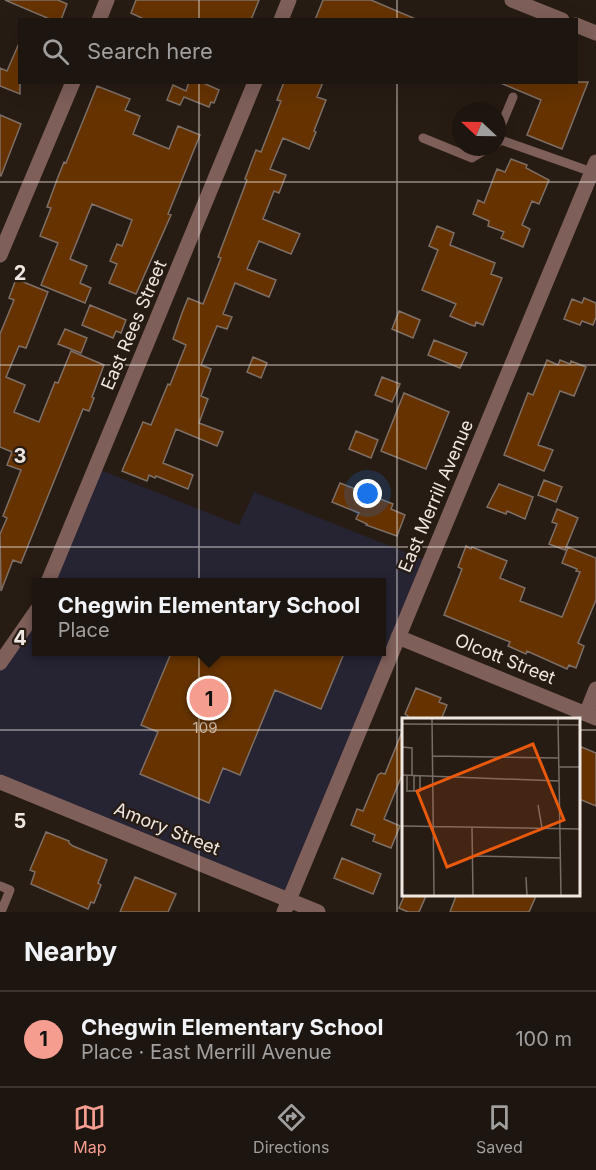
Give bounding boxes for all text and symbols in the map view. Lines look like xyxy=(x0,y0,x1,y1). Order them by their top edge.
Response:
search box xyxy=(18,18,578,84)
icon: search xyxy=(39,35,72,68)
text: Search here xyxy=(87,38,213,64)
north arrow xyxy=(452,102,506,156)
street label: East Rees Street xyxy=(97,257,170,393)
text: 2 xyxy=(14,261,26,285)
street label: East Merrill Avenue xyxy=(394,416,477,575)
text: 3 xyxy=(14,444,26,468)
your location xyxy=(353,479,382,508)
popup xyxy=(32,578,386,656)
text: Chegwin Elementary School xyxy=(58,592,360,618)
text: Place xyxy=(58,618,110,642)
text: 4 xyxy=(13,626,27,650)
street label: Olcott Street xyxy=(452,629,559,688)
pin: 1 xyxy=(190,676,228,720)
house number: 109 xyxy=(193,718,217,737)
inset map xyxy=(402,718,581,897)
street label: Amory Street xyxy=(111,798,223,859)
text: 5 xyxy=(14,809,26,833)
text: Nearby xyxy=(24,936,117,967)
text: Chegwin Elementary School xyxy=(81,1014,384,1040)
text: 1 xyxy=(39,1027,48,1051)
text: 100 m xyxy=(515,1027,572,1051)
text: Place · East Merrill Avenue xyxy=(81,1040,332,1064)
tab: Map xyxy=(73,1101,107,1157)
tab: Directions xyxy=(253,1101,329,1157)
tab: Saved xyxy=(476,1101,523,1157)

